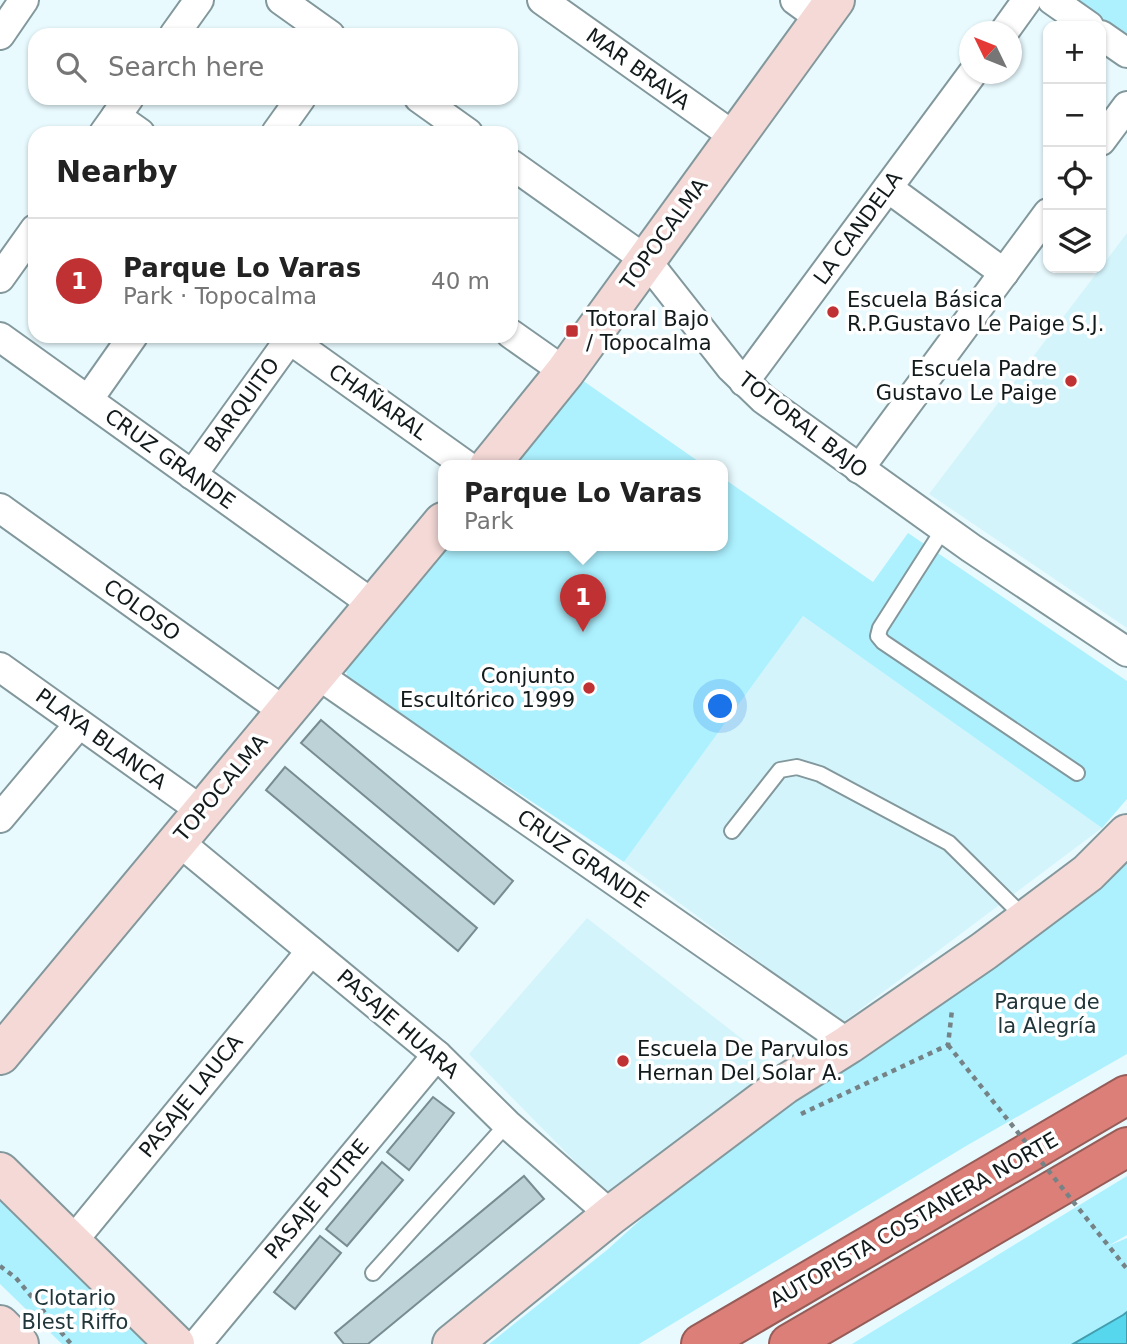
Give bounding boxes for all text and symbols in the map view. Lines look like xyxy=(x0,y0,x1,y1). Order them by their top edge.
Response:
north arrow xyxy=(959,21,1022,84)
map controls xyxy=(1043,21,1106,273)
button: + xyxy=(1043,21,1106,84)
street label: MAR BRAVA xyxy=(581,23,695,115)
search box xyxy=(28,28,518,105)
icon: search xyxy=(52,48,90,86)
text: Search here xyxy=(108,52,264,82)
button: − xyxy=(1043,84,1106,147)
button: locate xyxy=(1043,147,1106,210)
text: Nearby xyxy=(56,154,178,189)
street label: LA CANDELA xyxy=(809,166,907,289)
street label: TOPOCALMA xyxy=(615,173,713,295)
button: layers xyxy=(1043,210,1106,273)
text: Parque Lo Varas xyxy=(123,253,361,283)
text: 1 xyxy=(71,268,87,294)
text: 40 m xyxy=(431,268,490,294)
text: Park · Topocalma xyxy=(123,283,317,309)
place label: Escuela Básica R.P.Gustavo Le Paige S.J. xyxy=(847,288,1104,336)
marker: Escuela Básica R.P.Gustavo Le Paige S.J. xyxy=(825,304,841,320)
place label: Totoral Bajo / Topocalma xyxy=(585,307,712,355)
marker: Totoral Bajo / Topocalma xyxy=(564,323,580,339)
street label: BARQUITO xyxy=(200,353,284,457)
place label: Escuela Padre Gustavo Le Paige xyxy=(876,357,1057,405)
street label: CHAÑARAL xyxy=(324,358,433,445)
street label: TOTORAL BAJO xyxy=(733,367,872,483)
marker: Escuela Padre Gustavo Le Paige xyxy=(1063,373,1079,389)
street label: CRUZ GRANDE xyxy=(100,404,240,514)
popup xyxy=(438,460,728,551)
text: Parque Lo Varas xyxy=(464,478,702,508)
text: Park xyxy=(464,508,514,534)
street label: COLOSO xyxy=(99,574,185,646)
pin: 1 xyxy=(560,574,606,632)
place label: Conjunto Escultórico 1999 xyxy=(400,664,575,712)
marker: Conjunto Escultórico 1999 xyxy=(581,680,597,696)
street label: PLAYA BLANCA xyxy=(31,684,171,795)
your location xyxy=(703,689,737,723)
street label: TOPOCALMA xyxy=(169,729,273,847)
street label: CRUZ GRANDE xyxy=(513,805,653,913)
street label: PASAJE HUARA xyxy=(332,965,464,1084)
park label: Parque de la Alegría xyxy=(994,990,1100,1038)
street label: PASAJE LAUCA xyxy=(134,1029,248,1162)
place label: Escuela De Parvulos Hernan Del Solar A. xyxy=(637,1037,849,1085)
marker: Escuela De Parvulos Hernan Del Solar A. xyxy=(615,1053,631,1069)
street label: AUTOPISTA COSTANERA NORTE xyxy=(766,1127,1062,1313)
street label: PASAJE PUTRE xyxy=(260,1134,374,1264)
park label: Clotario Blest Riffo xyxy=(22,1286,128,1334)

